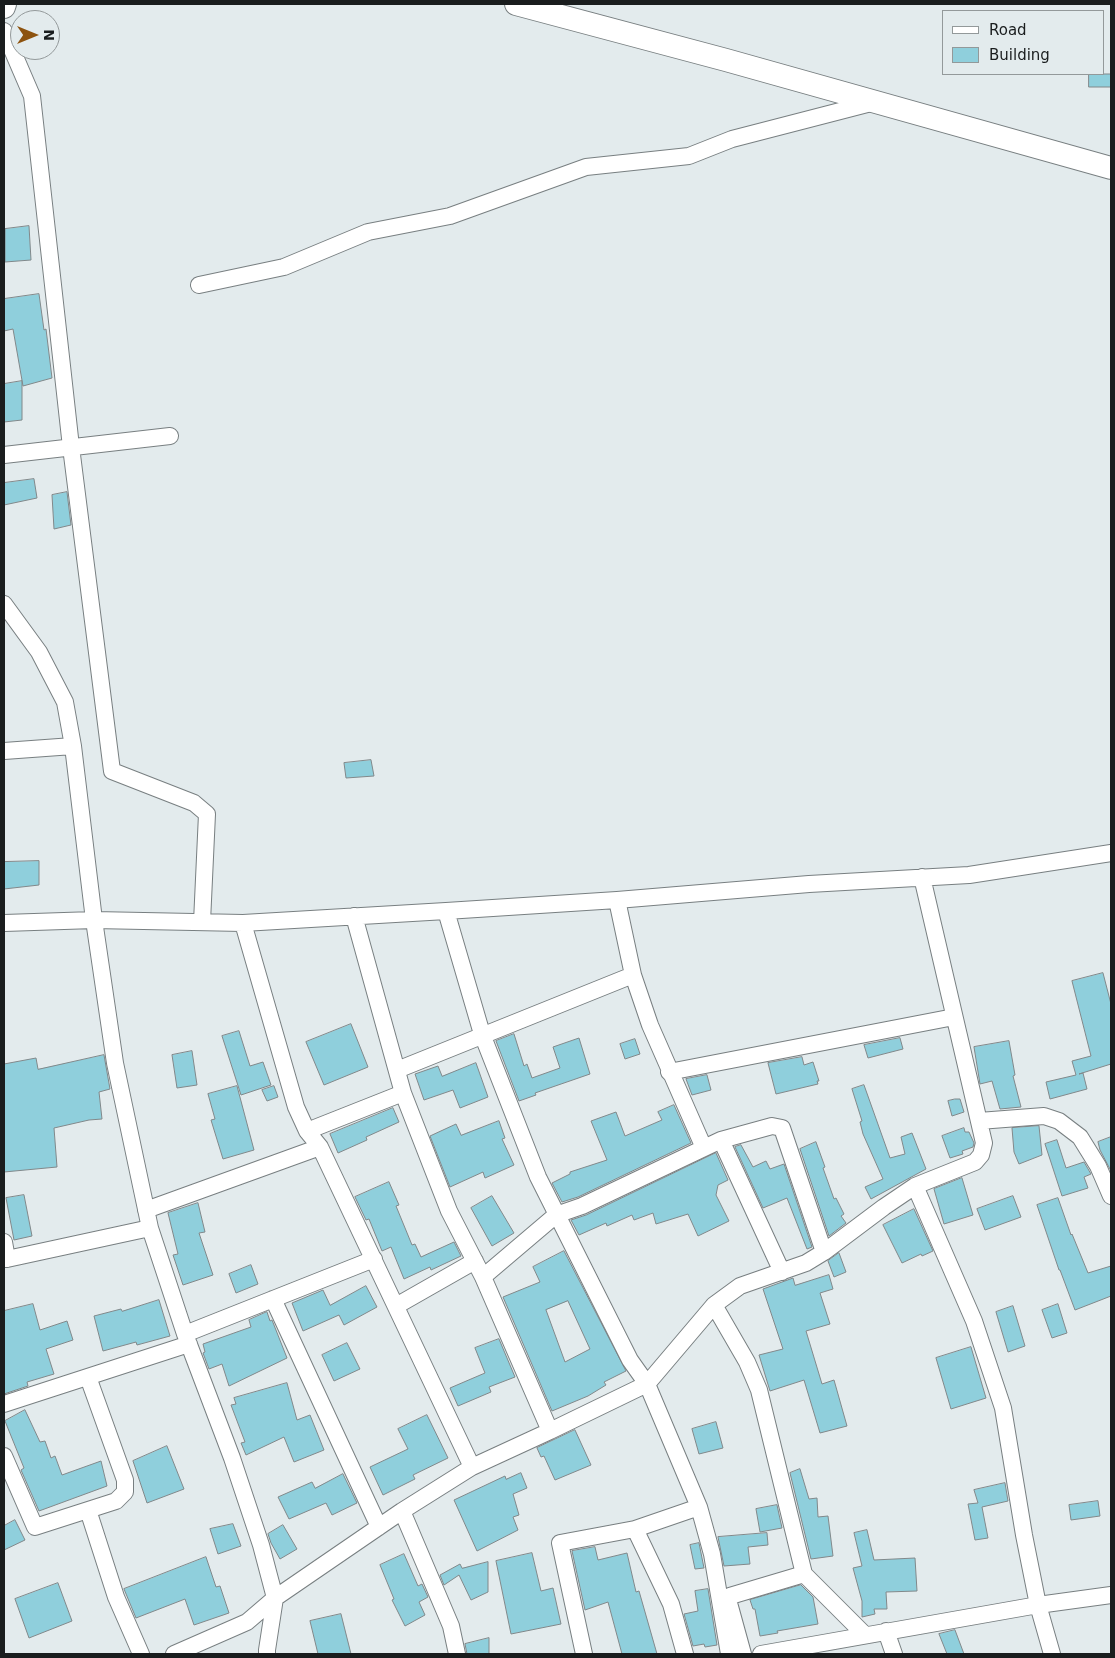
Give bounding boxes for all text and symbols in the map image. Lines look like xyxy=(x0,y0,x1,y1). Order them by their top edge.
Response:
north arrow xyxy=(10,10,60,60)
legend xyxy=(942,10,1105,75)
text: Road xyxy=(989,21,1027,39)
text: N xyxy=(41,29,57,41)
text: Building xyxy=(989,46,1050,64)

